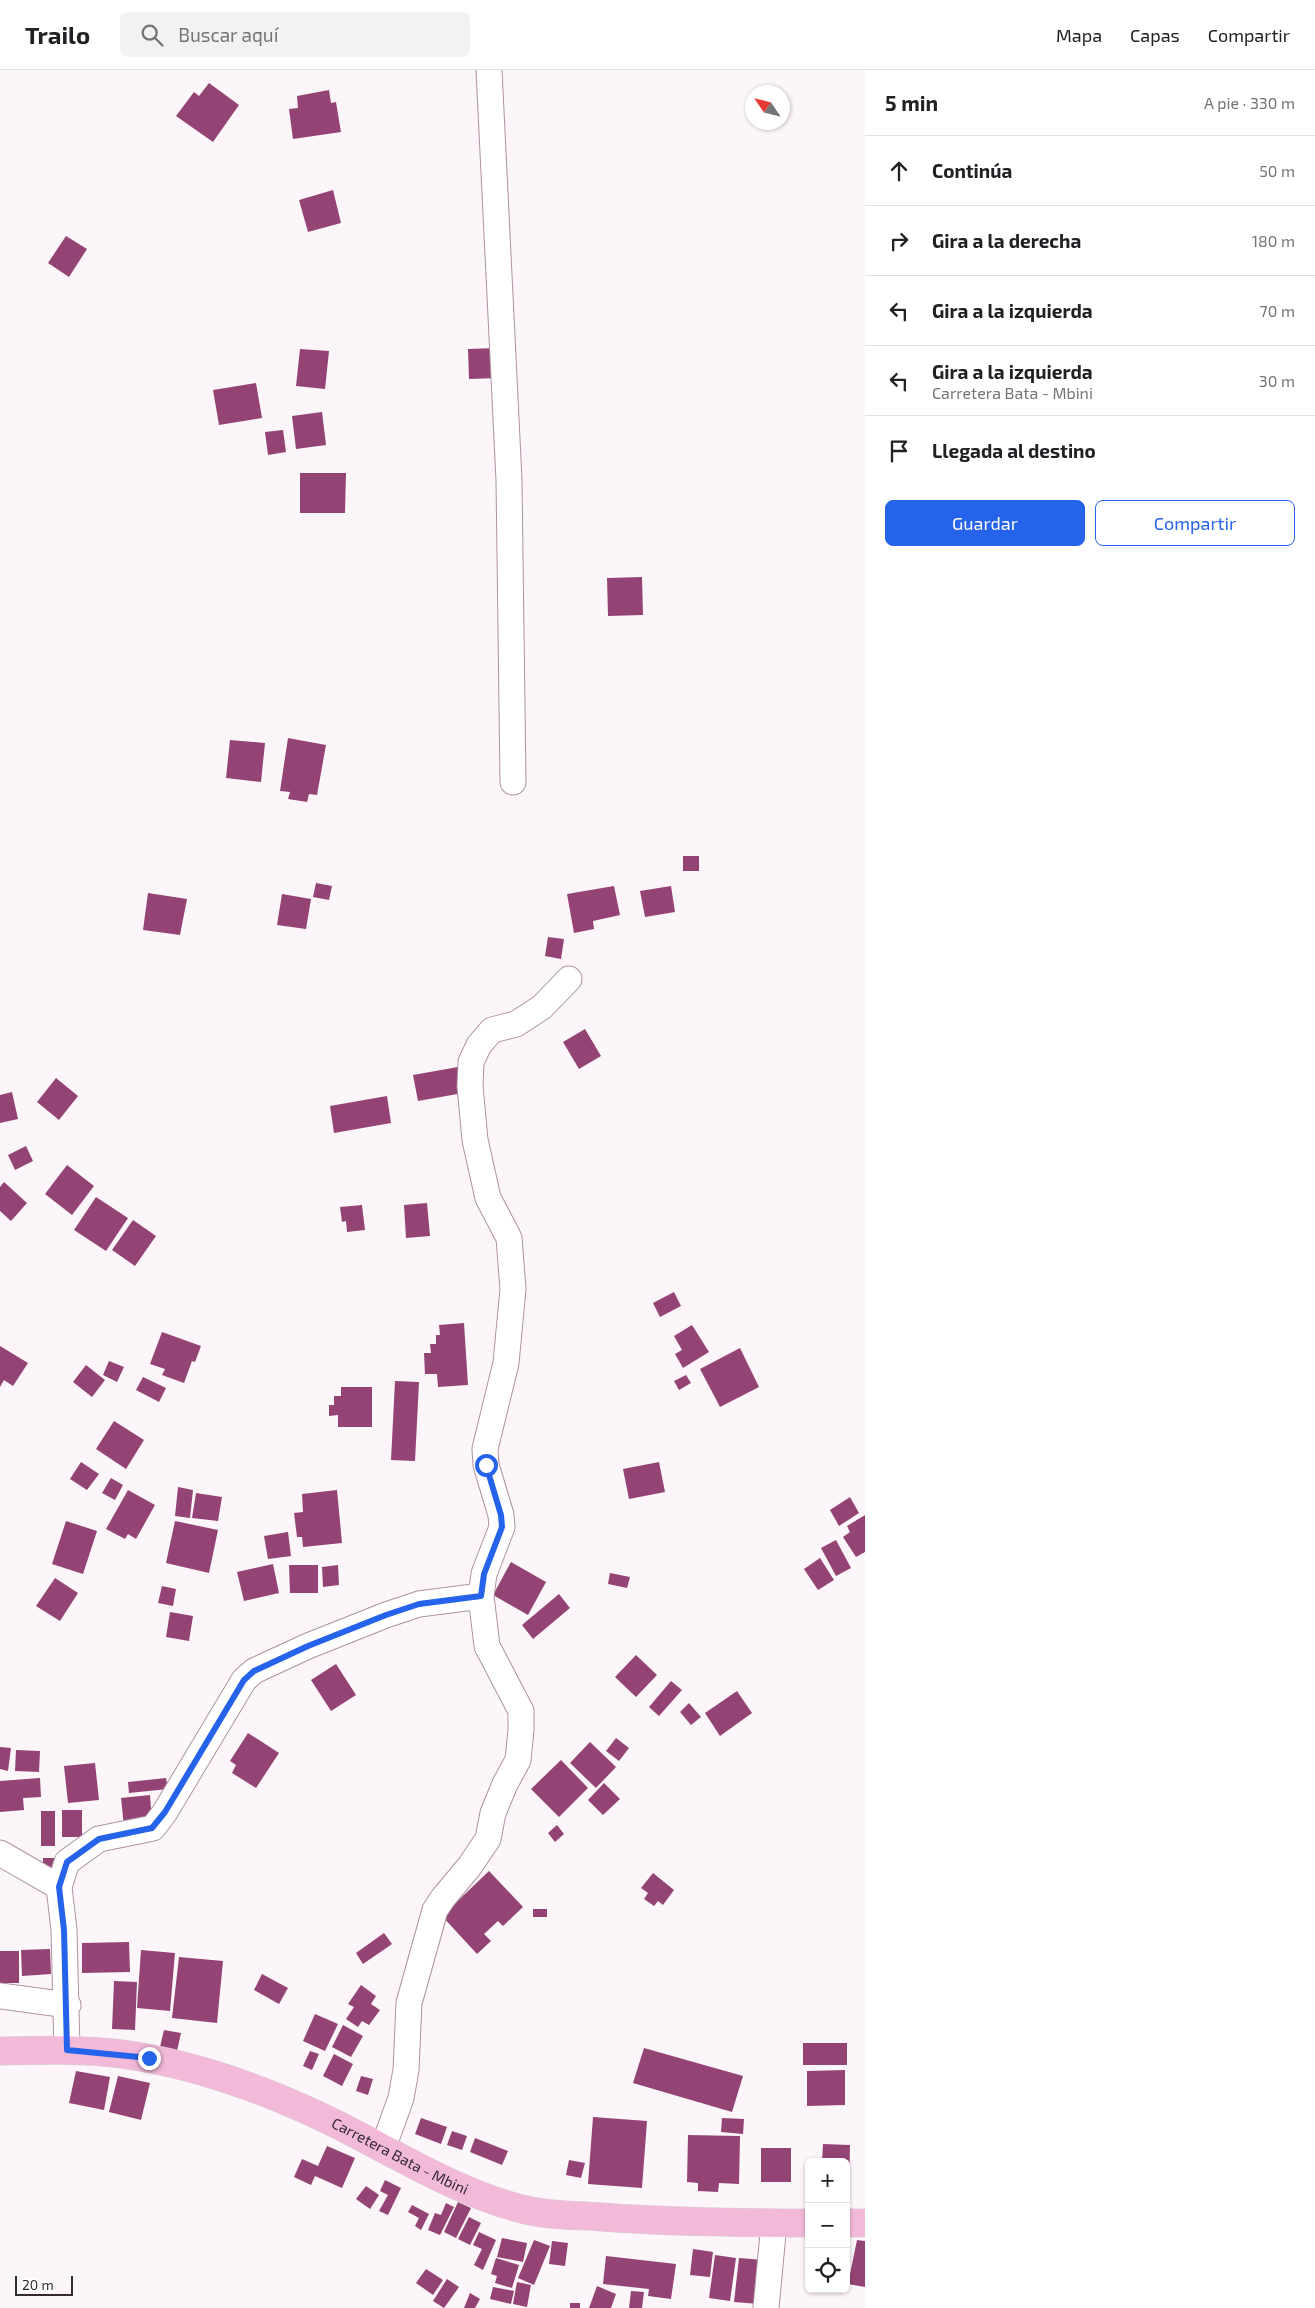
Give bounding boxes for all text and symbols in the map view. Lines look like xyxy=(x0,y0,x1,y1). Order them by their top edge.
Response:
search box xyxy=(120,12,470,57)
text: Trailo xyxy=(25,20,90,49)
icon: search xyxy=(138,21,166,49)
text: Buscar aquí xyxy=(178,23,278,46)
text: Mapa xyxy=(1056,24,1102,46)
text: Capas xyxy=(1130,24,1180,46)
text: Compartir xyxy=(1208,24,1290,46)
north arrow xyxy=(745,85,790,130)
text: 5 min xyxy=(885,90,938,115)
text: A pie · 330 m xyxy=(1204,93,1295,112)
icon: ahead xyxy=(885,157,913,185)
text: Continúa xyxy=(932,159,1012,182)
text: 50 m xyxy=(1259,161,1295,180)
icon: right xyxy=(885,227,913,255)
text: Gira a la derecha xyxy=(932,229,1081,252)
text: 180 m xyxy=(1252,231,1295,250)
icon: left xyxy=(885,297,913,325)
text: Gira a la izquierda xyxy=(932,299,1093,322)
text: 70 m xyxy=(1260,301,1295,320)
text: Gira a la izquierda xyxy=(932,360,1093,383)
icon: left xyxy=(885,367,913,395)
text: 30 m xyxy=(1259,371,1295,390)
text: Carretera Bata - Mbini xyxy=(932,383,1093,402)
icon: arrive xyxy=(885,437,913,465)
text: Llegada al destino xyxy=(932,439,1096,462)
button: Guardar xyxy=(885,500,1085,546)
button: Compartir xyxy=(1095,500,1295,546)
route start xyxy=(475,1454,498,1477)
route end xyxy=(138,2047,161,2070)
street label: Carretera Bata - Mbini xyxy=(329,2113,471,2198)
map controls xyxy=(805,2158,850,2293)
button: + xyxy=(805,2158,850,2203)
button: − xyxy=(805,2203,850,2248)
button: locate xyxy=(805,2248,850,2293)
scale bar xyxy=(15,2273,72,2296)
text: 20 m xyxy=(22,2276,54,2293)

